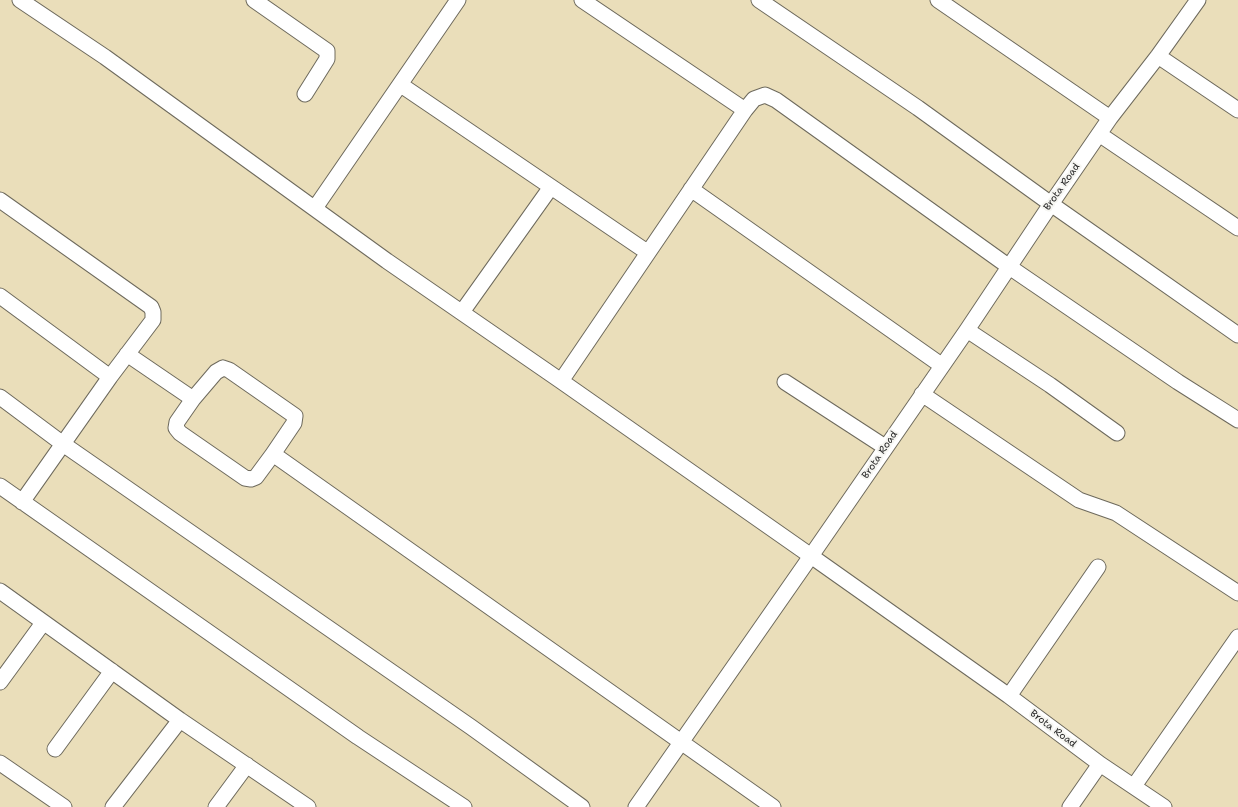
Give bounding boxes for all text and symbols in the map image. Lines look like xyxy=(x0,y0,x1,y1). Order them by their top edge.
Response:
street label: Brota Road xyxy=(1041,161,1083,213)
street label: Brota Road xyxy=(860,429,900,481)
street label: Brota Road xyxy=(1027,708,1079,750)

